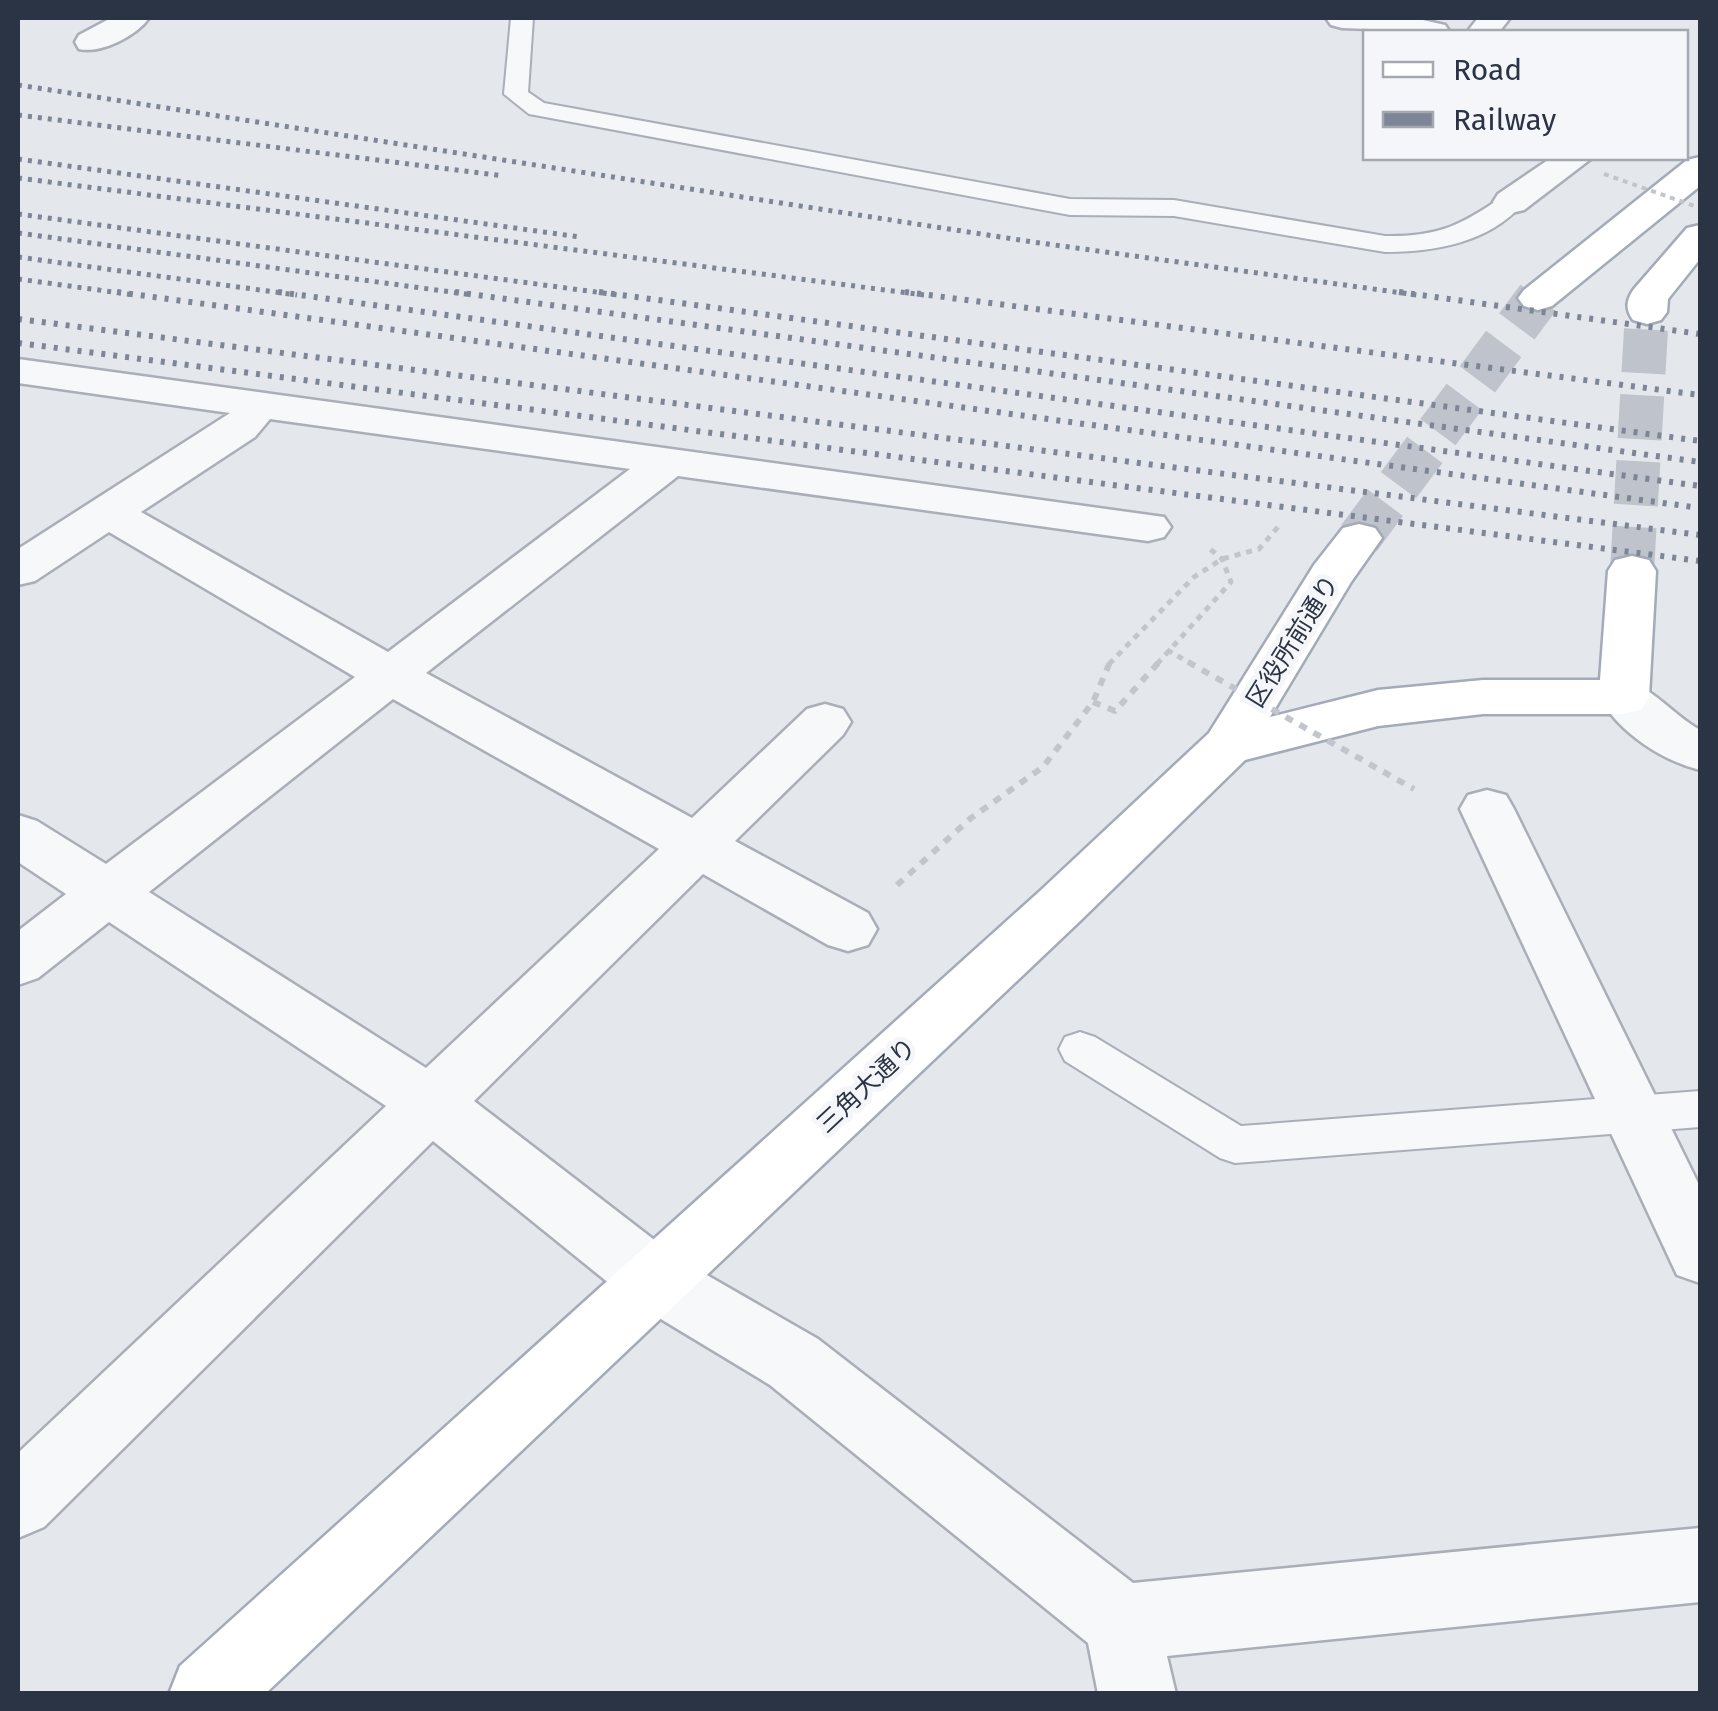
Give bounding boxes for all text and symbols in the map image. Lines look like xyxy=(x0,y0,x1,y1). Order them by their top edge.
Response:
legend xyxy=(1363,30,1688,160)
text: Road xyxy=(1453,52,1522,88)
text: Railway xyxy=(1453,102,1556,138)
street label: 区役所前通り xyxy=(1240,570,1345,713)
street label: 三角大通り xyxy=(811,1032,923,1139)

